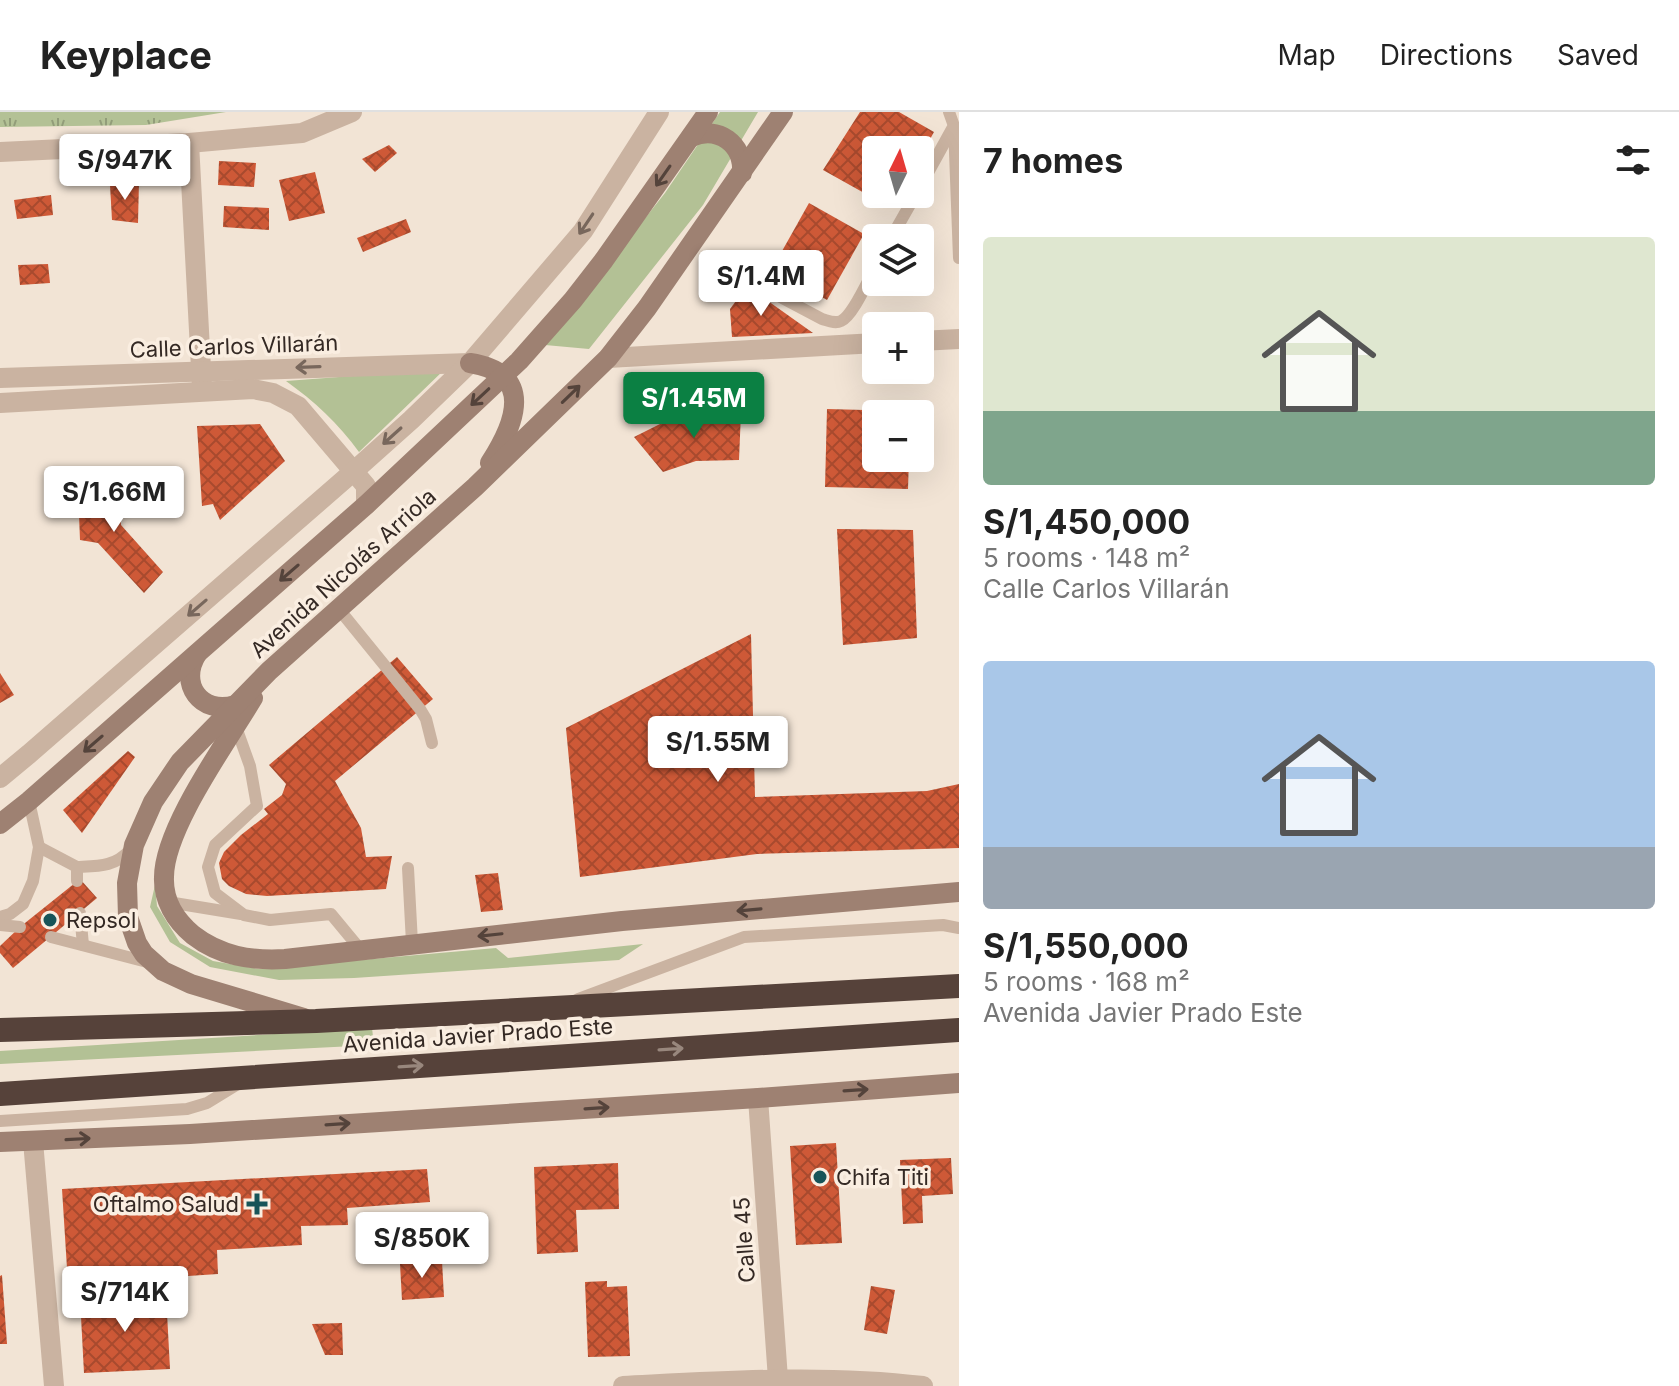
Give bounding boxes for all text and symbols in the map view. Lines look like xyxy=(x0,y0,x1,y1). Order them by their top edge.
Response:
text: Keyplace xyxy=(40,32,212,78)
text: Map xyxy=(1277,38,1336,72)
text: Directions xyxy=(1380,38,1513,72)
text: Saved xyxy=(1557,38,1639,72)
pin: S/947K xyxy=(60,134,190,202)
north arrow xyxy=(862,136,934,208)
map controls xyxy=(862,136,934,472)
icon: filters xyxy=(1611,138,1655,182)
text: 7 homes xyxy=(983,140,1123,181)
text: S/947K xyxy=(77,144,173,175)
one-way arrow xyxy=(655,164,672,186)
one-way arrow xyxy=(578,213,594,235)
button: layers xyxy=(862,224,934,296)
pin: S/1.4M xyxy=(696,250,826,318)
text: S/1.4M xyxy=(717,260,805,291)
icon: home xyxy=(1247,289,1391,433)
button: + xyxy=(862,312,934,384)
street label: Calle Carlos Villarán xyxy=(129,329,339,363)
one-way arrow xyxy=(295,360,322,375)
pin: S/1.45M xyxy=(620,372,768,440)
text: S/1.45M xyxy=(641,382,747,413)
one-way arrow xyxy=(561,384,581,403)
one-way arrow xyxy=(471,388,491,406)
button: − xyxy=(862,400,934,472)
one-way arrow xyxy=(383,427,403,445)
pin: S/1.66M xyxy=(40,466,188,534)
text: S/1.66M xyxy=(62,476,166,507)
street label: Avenida Nicolás Arriola xyxy=(245,483,441,663)
text: S/1,450,000 xyxy=(983,501,1190,542)
text: 5 rooms · 148 m² xyxy=(983,542,1190,573)
one-way arrow xyxy=(279,564,299,582)
text: Calle Carlos Villarán xyxy=(983,573,1230,604)
one-way arrow xyxy=(187,599,208,617)
icon: home xyxy=(1247,713,1391,857)
pin: S/1.55M xyxy=(644,716,792,784)
text: S/1.55M xyxy=(666,726,770,757)
one-way arrow xyxy=(84,735,104,753)
one-way arrow xyxy=(736,902,763,917)
place label: Repsol xyxy=(66,907,136,933)
marker: Repsol xyxy=(41,911,59,929)
text: S/1,550,000 xyxy=(983,925,1189,966)
one-way arrow xyxy=(477,927,504,942)
text: 5 rooms · 168 m² xyxy=(983,966,1190,997)
text: Avenida Javier Prado Este xyxy=(983,997,1303,1028)
street label: Avenida Javier Prado Este xyxy=(342,1013,614,1057)
one-way arrow xyxy=(657,1041,684,1056)
one-way arrow xyxy=(397,1058,424,1073)
one-way arrow xyxy=(842,1082,869,1097)
one-way arrow xyxy=(583,1100,610,1115)
one-way arrow xyxy=(324,1117,350,1132)
one-way arrow xyxy=(64,1131,91,1146)
place label: Chifa Titi xyxy=(836,1164,929,1190)
marker: Chifa Titi xyxy=(811,1168,829,1186)
place label: Oftalmo Salud xyxy=(93,1191,239,1217)
marker: Oftalmo Salud xyxy=(246,1193,268,1215)
street label: Calle 45 xyxy=(728,1196,760,1284)
pin: S/850K xyxy=(357,1212,487,1280)
text: S/850K xyxy=(374,1222,470,1253)
pin: S/714K xyxy=(60,1266,190,1334)
text: S/714K xyxy=(80,1276,170,1307)

